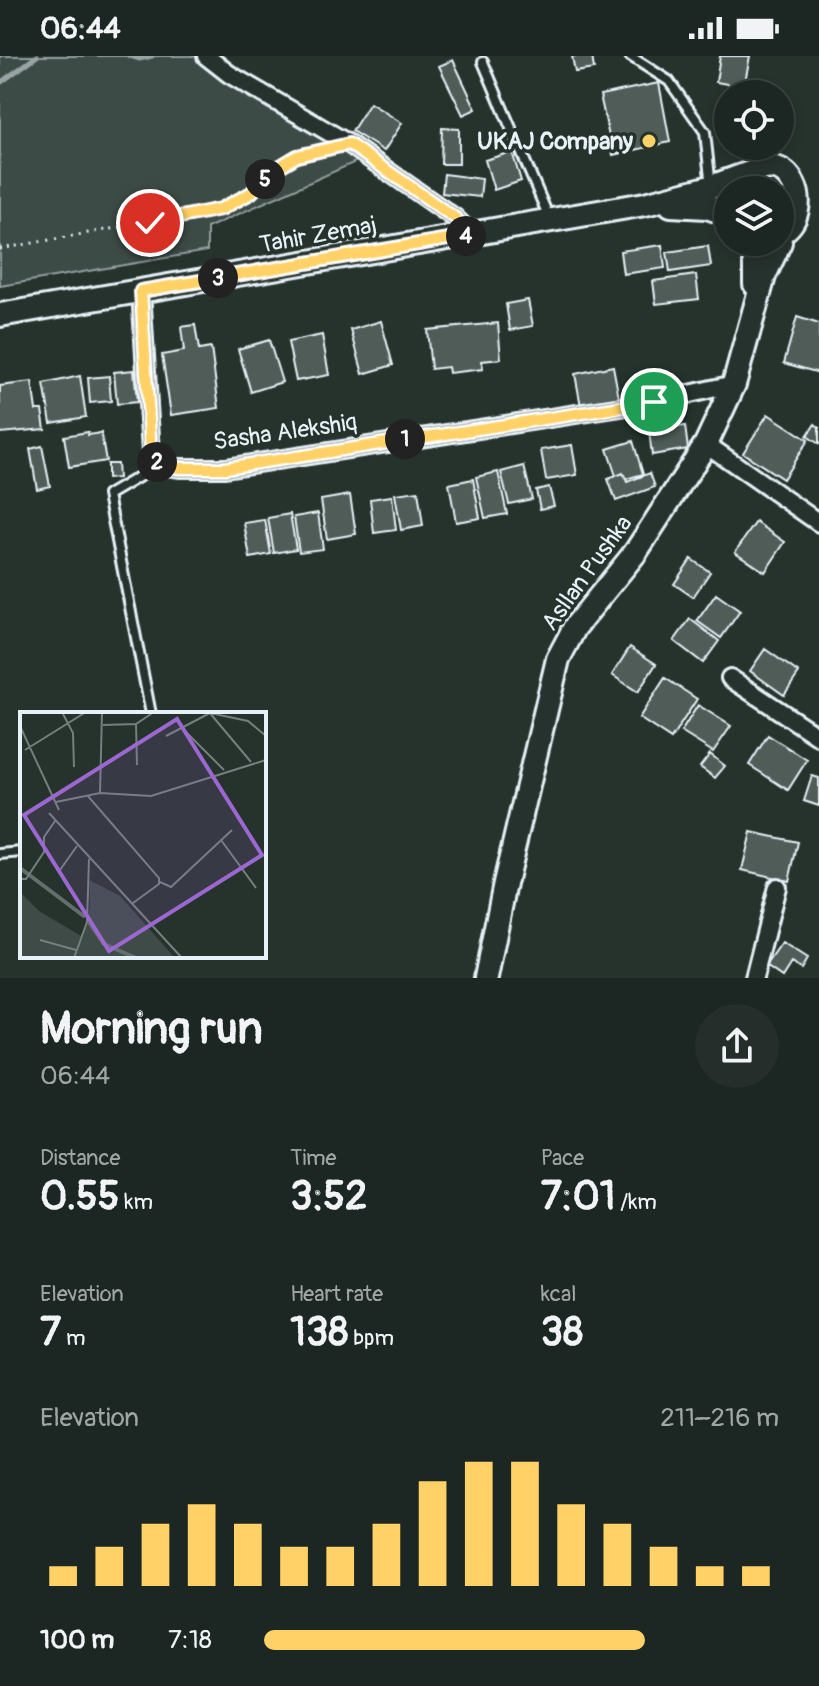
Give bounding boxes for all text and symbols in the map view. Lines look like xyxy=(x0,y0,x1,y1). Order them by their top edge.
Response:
text: 06:44 xyxy=(40,10,121,47)
map controls xyxy=(714,80,794,256)
button: locate xyxy=(714,80,794,160)
place label: UKAJ Company xyxy=(477,127,634,156)
marker: UKAJ Company xyxy=(640,132,658,150)
pin: 5 xyxy=(245,159,285,199)
text: 5 xyxy=(259,165,271,193)
button: layers xyxy=(714,176,794,256)
pin xyxy=(116,189,184,257)
icon: check xyxy=(128,201,172,245)
street label: Tahir Zemaj xyxy=(257,210,379,260)
pin: 4 xyxy=(446,216,486,256)
text: 4 xyxy=(460,222,472,250)
pin: 3 xyxy=(198,258,238,298)
text: 3 xyxy=(212,264,224,292)
pin xyxy=(620,368,688,436)
icon: arrive xyxy=(632,380,676,424)
street label: Sasha Alekshiq xyxy=(211,408,359,456)
pin: 1 xyxy=(385,419,425,459)
text: 1 xyxy=(401,425,409,453)
pin: 2 xyxy=(137,442,177,482)
text: 2 xyxy=(151,448,163,476)
street label: Asllan Pushka xyxy=(535,510,639,636)
inset map xyxy=(20,712,266,958)
text: Morning run xyxy=(40,1002,263,1057)
button: share xyxy=(695,1004,779,1088)
text: 06:44 xyxy=(40,1060,110,1092)
text: Distance xyxy=(40,1144,120,1172)
text: Time xyxy=(290,1144,336,1172)
text: Pace xyxy=(541,1144,584,1172)
text: 0.55 xyxy=(40,1172,119,1221)
text: 3:52 xyxy=(290,1172,367,1221)
text: 7:01 xyxy=(541,1172,615,1221)
text: km xyxy=(119,1188,153,1216)
text: /km xyxy=(615,1188,657,1216)
text: Elevation xyxy=(40,1280,124,1308)
text: Heart rate xyxy=(290,1280,383,1308)
text: kcal xyxy=(541,1280,576,1308)
text: 7 xyxy=(40,1308,61,1357)
text: 138 xyxy=(290,1308,348,1357)
text: 38 xyxy=(541,1308,583,1357)
text: m xyxy=(61,1324,85,1352)
text: bpm xyxy=(348,1324,394,1352)
text: Elevation xyxy=(40,1402,139,1434)
text: 211–216 m xyxy=(660,1402,779,1434)
text: 100 m xyxy=(40,1624,114,1656)
text: 7:18 xyxy=(168,1624,212,1656)

